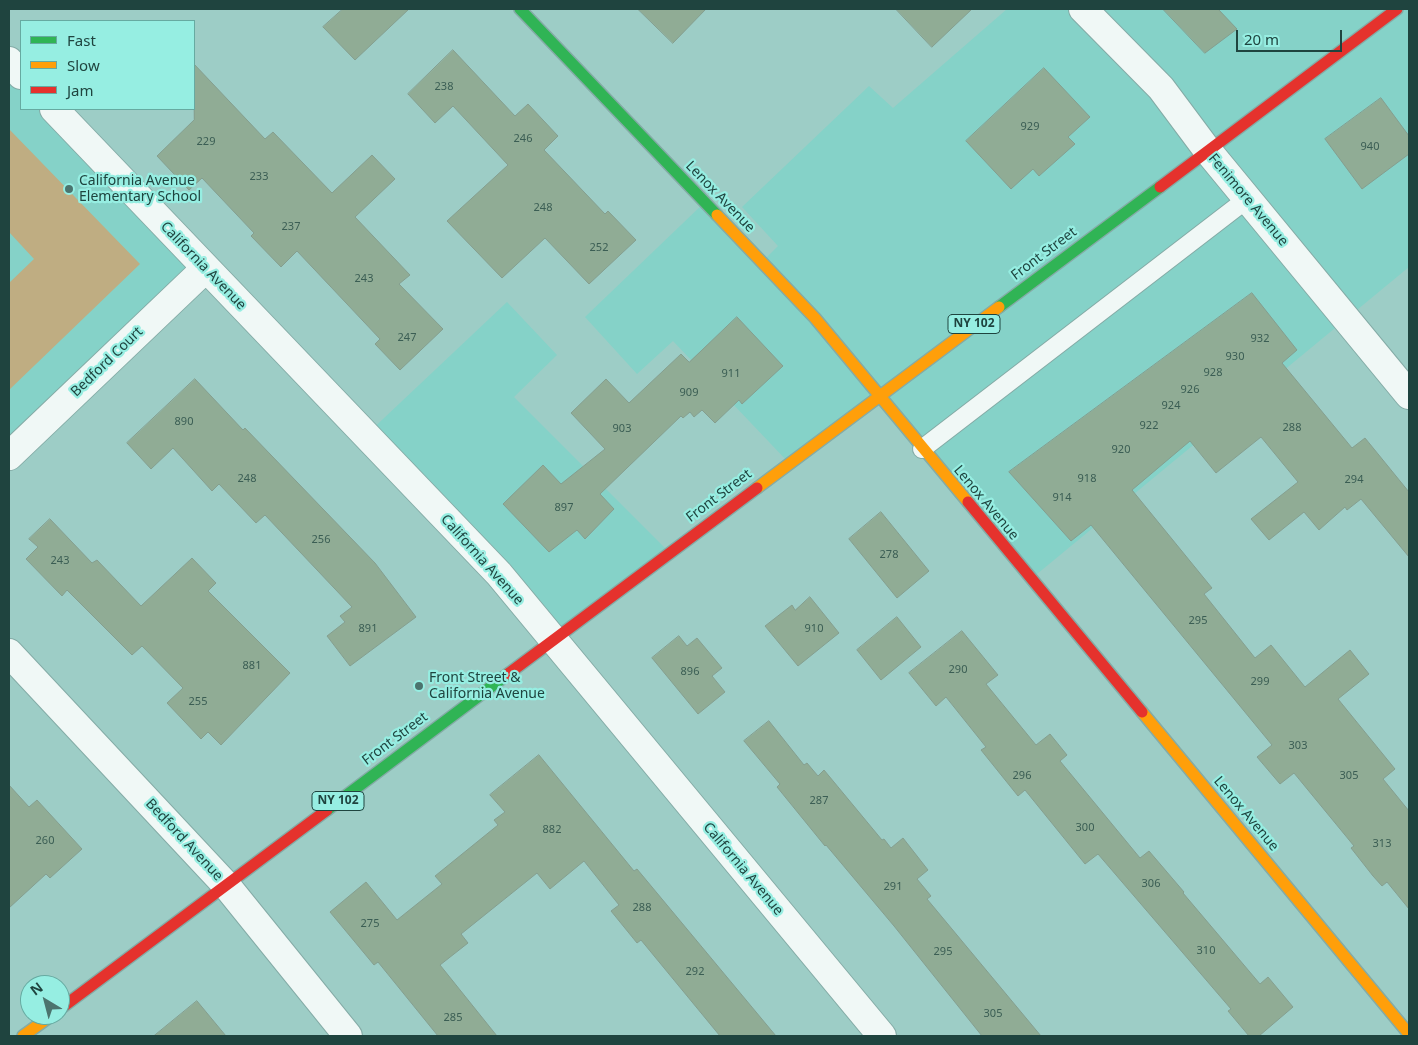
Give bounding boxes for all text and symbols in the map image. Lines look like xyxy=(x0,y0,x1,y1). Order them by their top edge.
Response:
legend xyxy=(20,20,195,110)
scale bar xyxy=(1238,20,1344,52)
text: 20 m xyxy=(1244,29,1279,49)
text: Fast xyxy=(67,30,96,50)
text: Slow xyxy=(67,55,100,75)
text: Jam xyxy=(67,80,94,100)
house number: 238 xyxy=(435,80,453,94)
house number: 929 xyxy=(1021,120,1039,134)
house number: 246 xyxy=(514,132,532,146)
house number: 229 xyxy=(197,135,215,149)
house number: 940 xyxy=(1361,140,1379,154)
street label: Fenimore Avenue xyxy=(1205,150,1291,250)
street label: Lenox Avenue xyxy=(682,158,758,236)
house number: 233 xyxy=(250,170,268,184)
place label: California Avenue Elementary School xyxy=(79,173,201,206)
marker: California Avenue Elementary School xyxy=(63,183,75,195)
house number: 248 xyxy=(534,201,552,215)
street label: California Avenue xyxy=(157,218,249,314)
house number: 237 xyxy=(282,220,300,234)
street label: Front Street xyxy=(1008,224,1080,284)
house number: 252 xyxy=(590,241,608,255)
house number: 243 xyxy=(355,272,373,286)
road number: NY 102 xyxy=(948,314,1000,334)
street label: Bedford Court xyxy=(68,323,146,401)
house number: 247 xyxy=(398,331,416,345)
house number: 932 xyxy=(1251,332,1269,346)
house number: 930 xyxy=(1226,350,1244,364)
house number: 928 xyxy=(1204,366,1222,380)
house number: 911 xyxy=(722,367,740,381)
house number: 926 xyxy=(1181,383,1199,397)
house number: 909 xyxy=(680,386,698,400)
house number: 924 xyxy=(1162,399,1180,413)
house number: 890 xyxy=(175,415,193,429)
house number: 922 xyxy=(1140,419,1158,433)
house number: 288 xyxy=(1283,421,1301,435)
house number: 903 xyxy=(613,422,631,436)
house number: 920 xyxy=(1112,443,1130,457)
street label: Lenox Avenue xyxy=(950,462,1022,544)
street label: Front Street xyxy=(683,466,755,526)
house number: 248 xyxy=(238,472,256,486)
house number: 918 xyxy=(1078,472,1096,486)
house number: 294 xyxy=(1345,473,1363,487)
house number: 914 xyxy=(1053,491,1071,505)
house number: 897 xyxy=(555,501,573,515)
street label: California Avenue xyxy=(437,511,527,609)
house number: 256 xyxy=(312,533,330,547)
house number: 278 xyxy=(880,548,898,562)
house number: 243 xyxy=(51,554,69,568)
house number: 295 xyxy=(1189,614,1207,628)
house number: 891 xyxy=(359,622,377,636)
house number: 910 xyxy=(805,622,823,636)
house number: 881 xyxy=(243,659,261,673)
house number: 290 xyxy=(949,663,967,677)
house number: 896 xyxy=(681,665,699,679)
place label: Front Street & California Avenue xyxy=(429,670,545,702)
house number: 299 xyxy=(1251,675,1269,689)
marker: Front Street & California Avenue xyxy=(413,680,425,692)
house number: 255 xyxy=(189,695,207,709)
street label: Front Street xyxy=(359,709,431,769)
house number: 303 xyxy=(1289,739,1307,753)
house number: 296 xyxy=(1013,769,1031,783)
house number: 305 xyxy=(1340,769,1358,783)
street label: Lenox Avenue xyxy=(1210,773,1282,855)
road number: NY 102 xyxy=(312,791,364,810)
house number: 287 xyxy=(810,794,828,808)
street label: Bedford Avenue xyxy=(142,796,226,884)
street label: California Avenue xyxy=(699,819,787,919)
house number: 300 xyxy=(1076,821,1094,835)
house number: 882 xyxy=(543,823,561,837)
house number: 260 xyxy=(36,834,54,848)
house number: 313 xyxy=(1373,837,1391,851)
house number: 306 xyxy=(1142,877,1160,891)
house number: 291 xyxy=(884,880,902,894)
house number: 288 xyxy=(633,901,651,915)
house number: 275 xyxy=(361,917,379,931)
house number: 310 xyxy=(1197,944,1215,958)
house number: 295 xyxy=(934,945,952,959)
house number: 292 xyxy=(686,965,704,979)
north arrow xyxy=(20,975,70,1025)
text: N xyxy=(26,977,47,999)
house number: 305 xyxy=(984,1007,1002,1021)
house number: 285 xyxy=(444,1011,462,1025)

